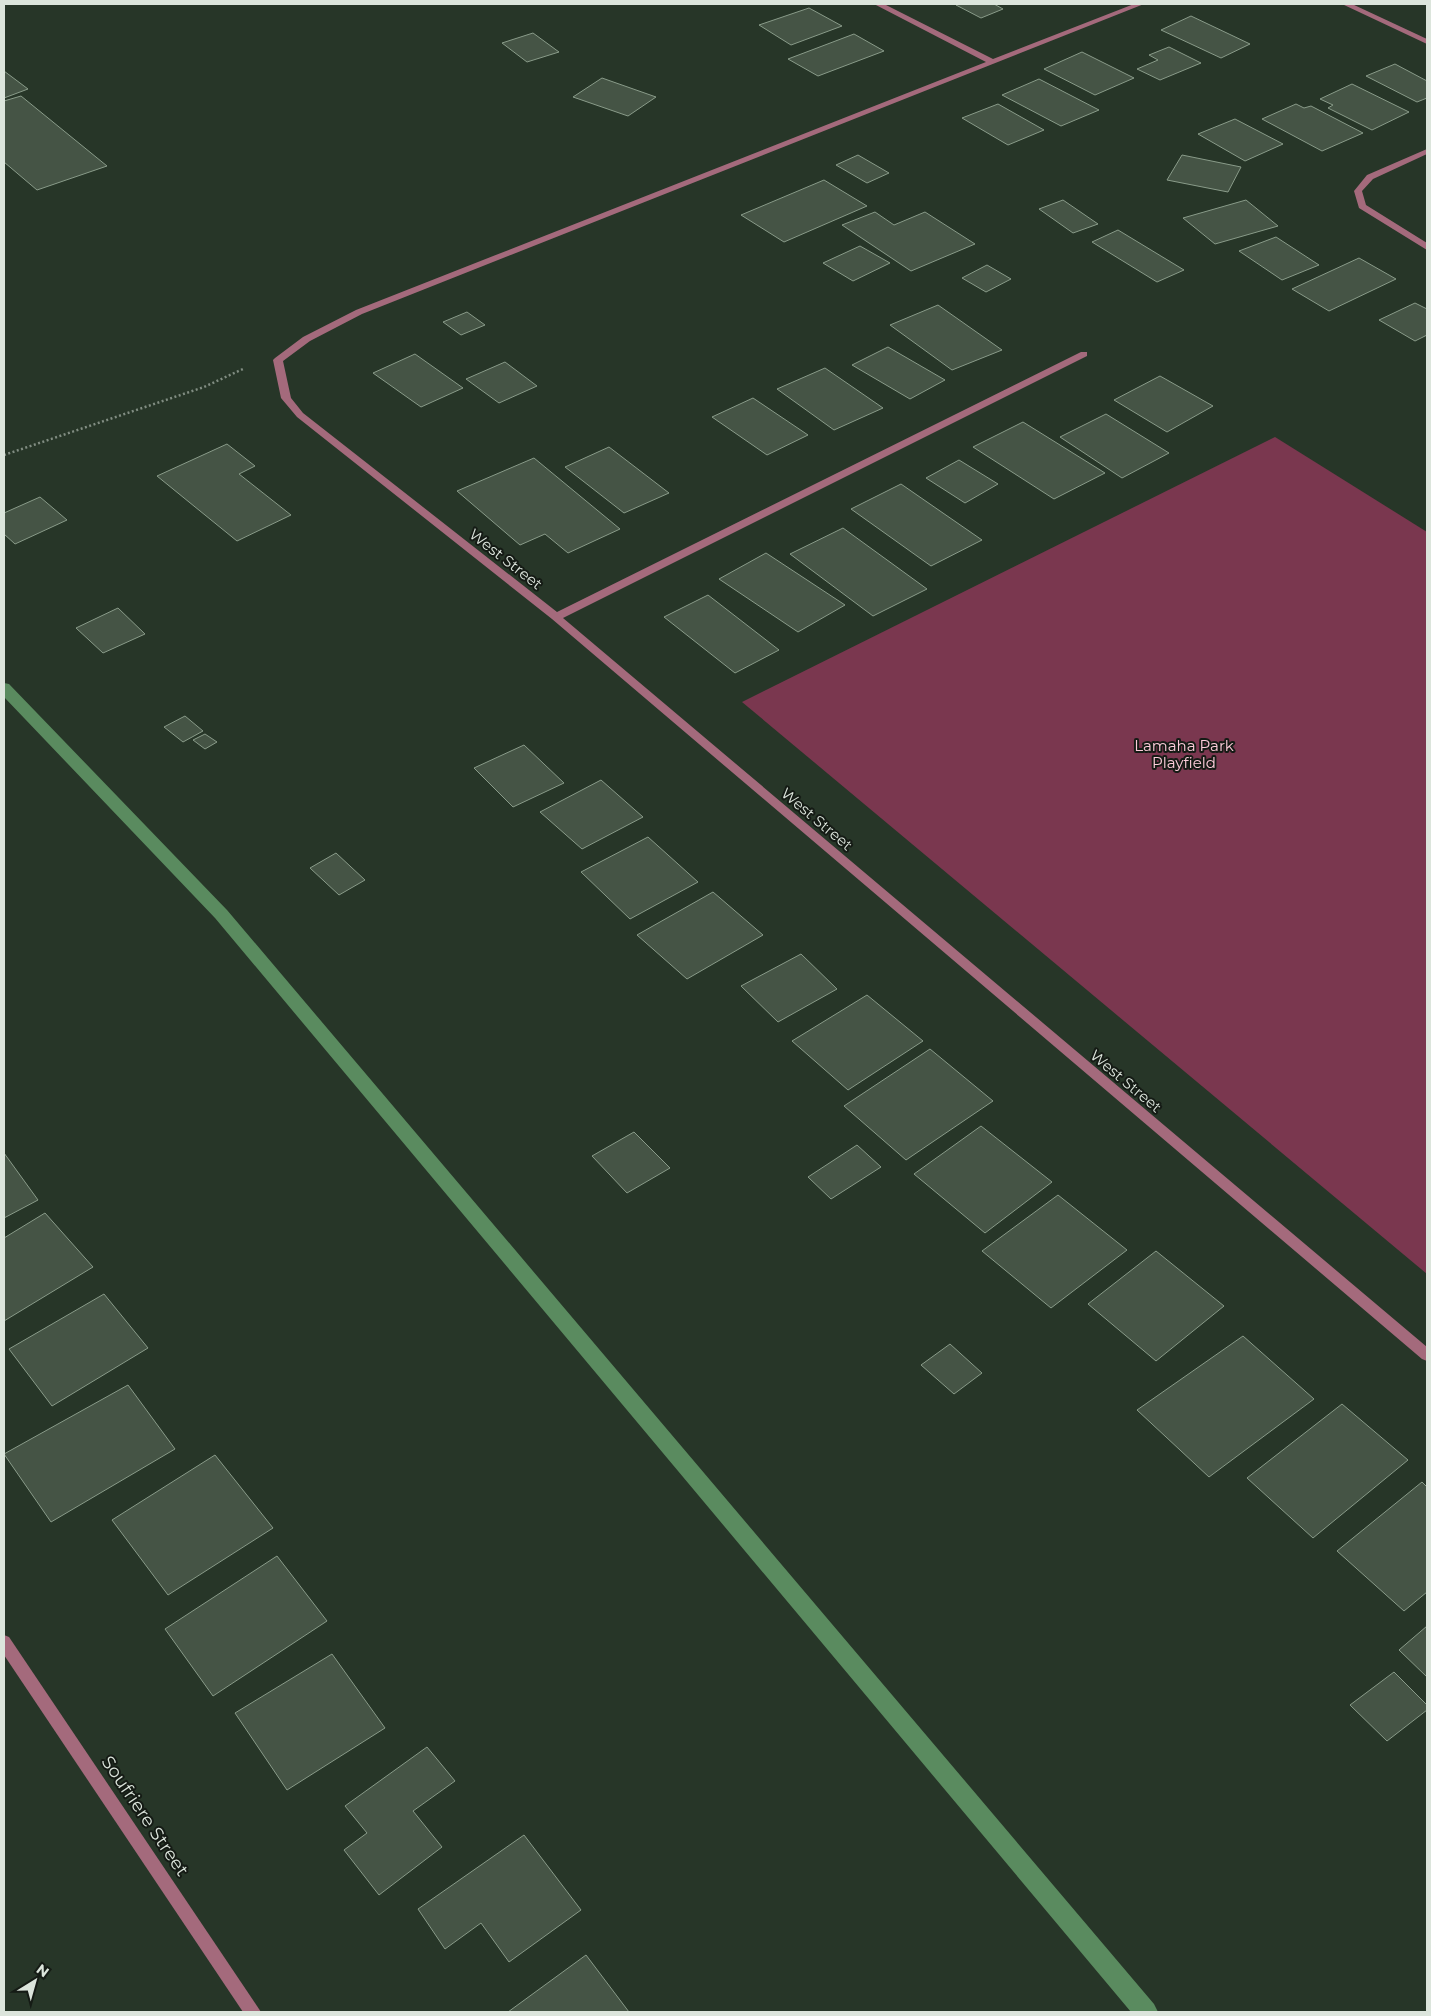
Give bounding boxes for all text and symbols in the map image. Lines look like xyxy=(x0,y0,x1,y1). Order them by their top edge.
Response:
street label: West Street xyxy=(466,525,546,593)
park label: Lamaha Park Playfield xyxy=(1134,736,1234,772)
street label: West Street xyxy=(777,784,857,854)
street label: West Street xyxy=(1086,1046,1166,1116)
street label: Soufriere Street xyxy=(97,1752,193,1880)
north arrow xyxy=(10,1956,60,2006)
text: N xyxy=(33,1960,53,1981)

